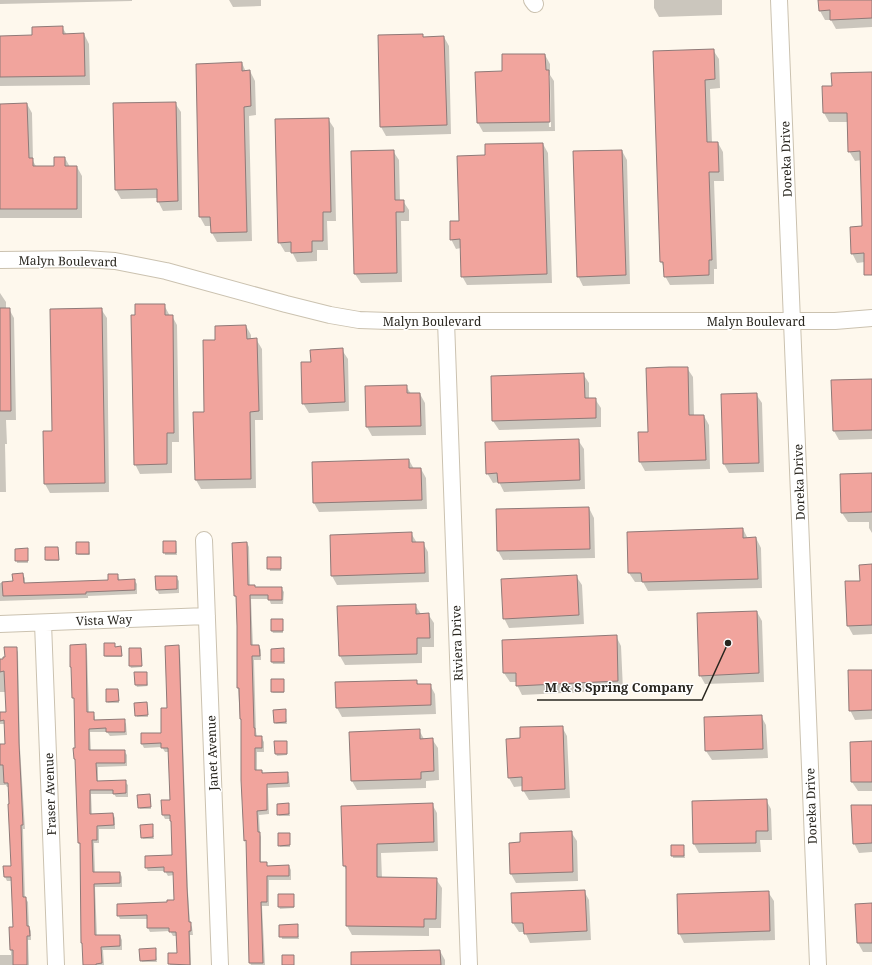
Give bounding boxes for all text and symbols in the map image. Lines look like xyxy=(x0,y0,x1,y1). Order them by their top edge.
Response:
street label: Doreka Drive xyxy=(776,121,796,197)
street label: Malyn Boulevard xyxy=(19,252,118,270)
street label: Malyn Boulevard xyxy=(383,313,482,330)
street label: Malyn Boulevard xyxy=(707,313,806,330)
street label: Doreka Drive xyxy=(789,444,809,520)
street label: Riviera Drive xyxy=(447,605,467,681)
street label: Vista Way xyxy=(75,611,133,629)
callout: M & S Spring Company xyxy=(537,675,702,700)
text: M & S Spring Company xyxy=(545,678,694,696)
street label: Janet Avenue xyxy=(202,715,222,792)
street label: Fraser Avenue xyxy=(40,752,60,836)
street label: Doreka Drive xyxy=(801,768,821,844)

